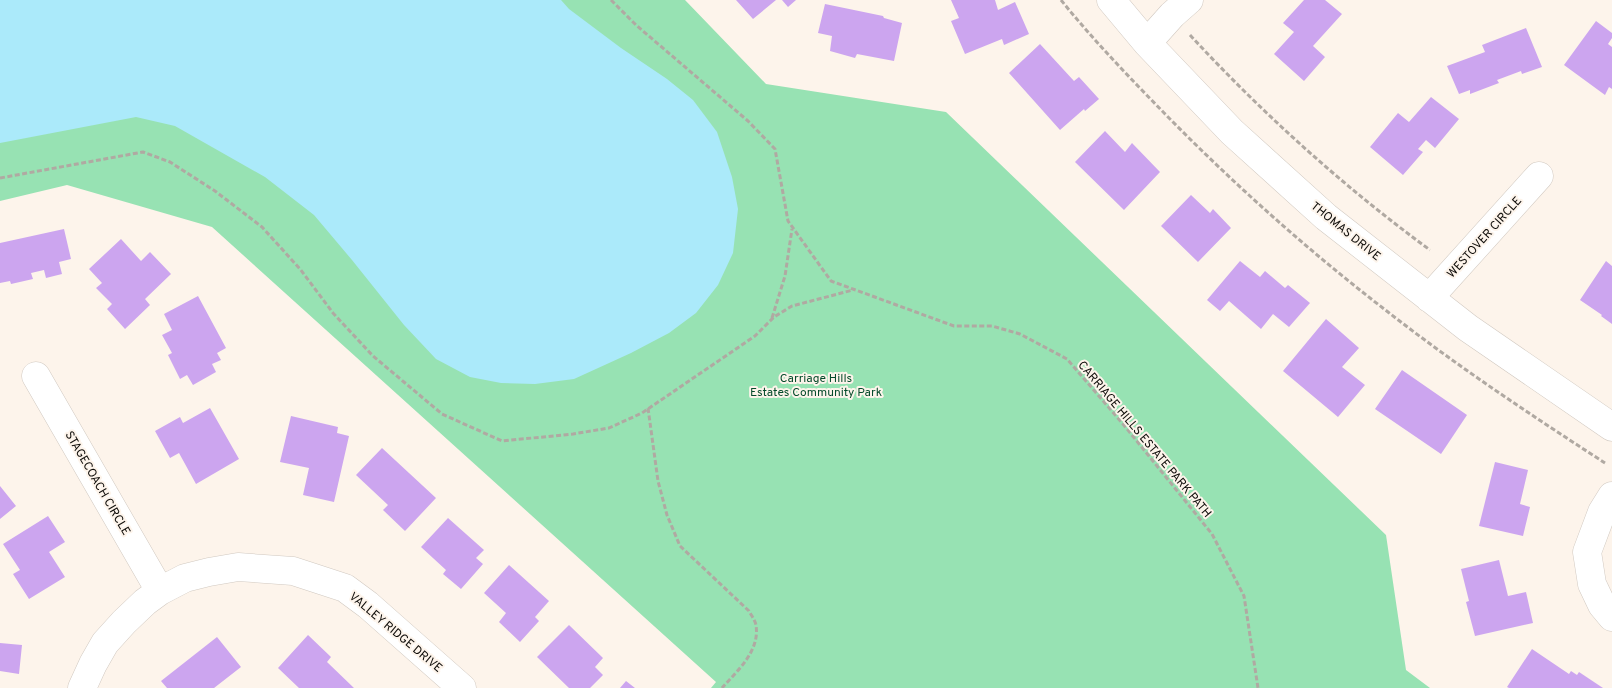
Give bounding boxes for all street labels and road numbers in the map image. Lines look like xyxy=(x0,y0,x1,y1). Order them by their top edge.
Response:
street label: WESTOVER CIRCLE xyxy=(1444,193,1526,282)
street label: THOMAS DRIVE xyxy=(1307,199,1384,265)
street label: CARRIAGE HILLS ESTATE PARK PATH xyxy=(1074,358,1215,521)
street label: STAGECOACH CIRCLE xyxy=(61,428,134,539)
street label: VALLEY RIDGE DRIVE xyxy=(345,589,445,677)

